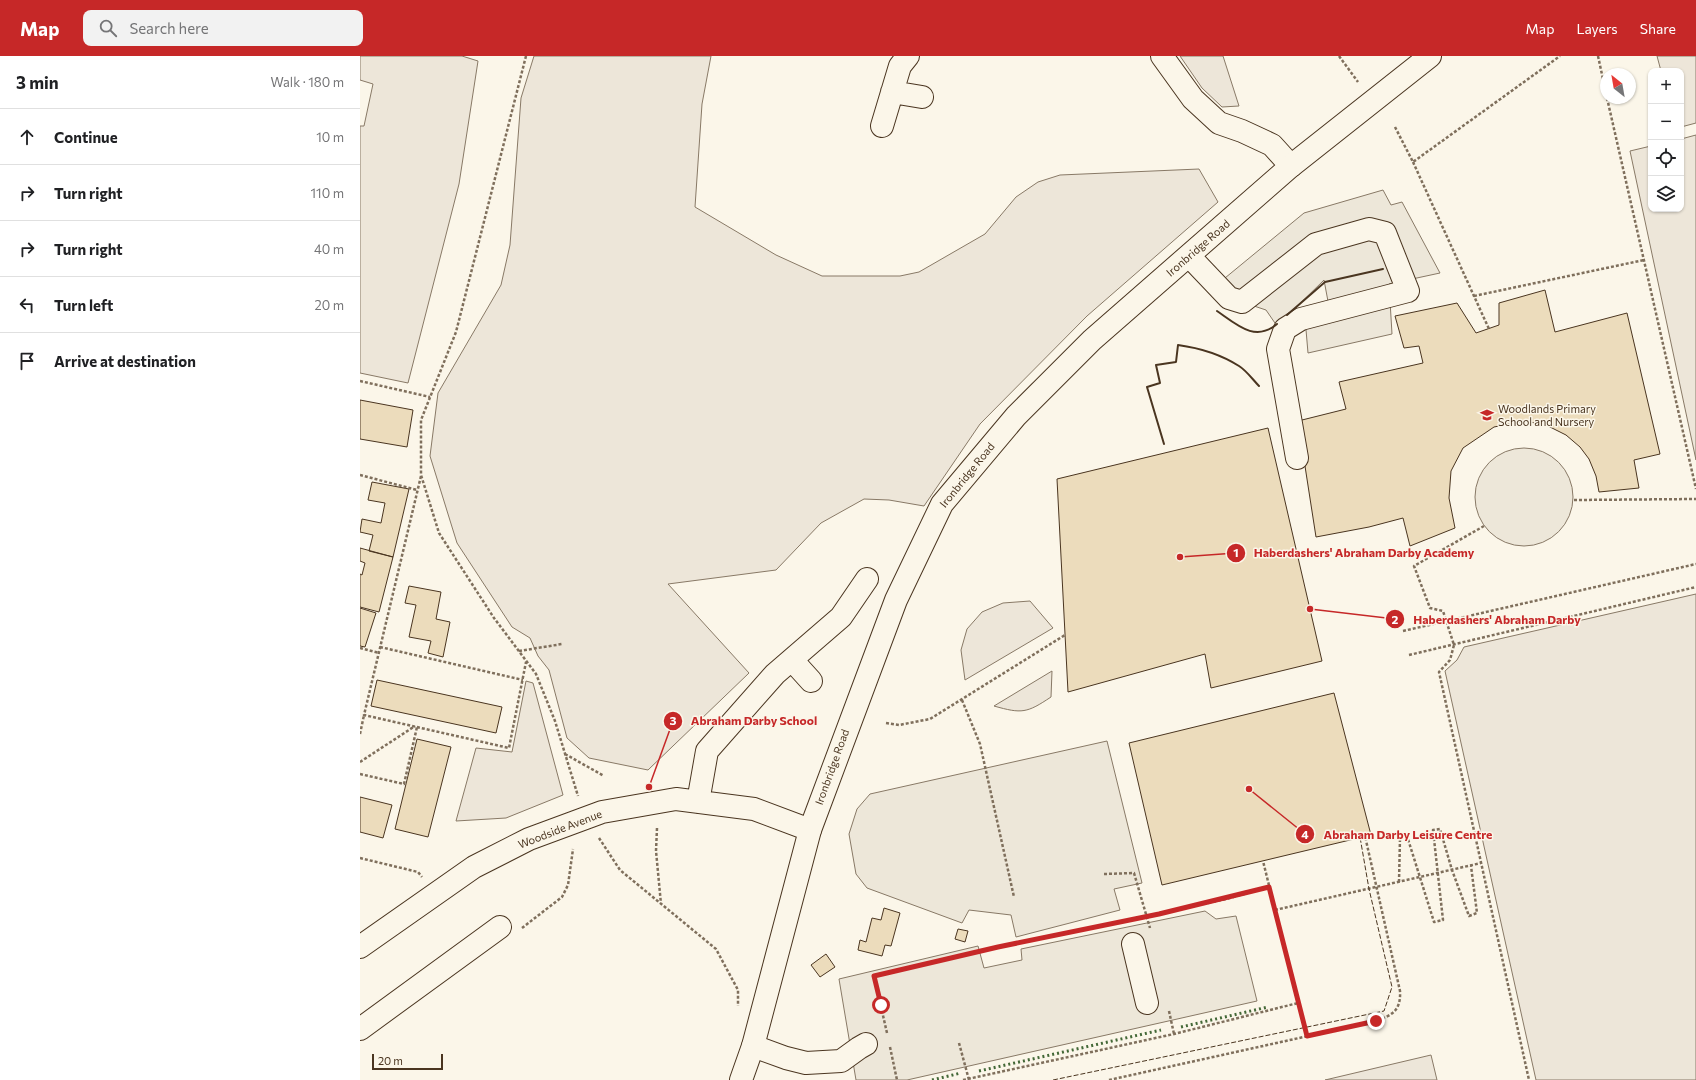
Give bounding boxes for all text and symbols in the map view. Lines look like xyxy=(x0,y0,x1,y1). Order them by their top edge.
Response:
search box xyxy=(83,10,363,46)
text: Map xyxy=(20,17,59,40)
icon: search xyxy=(97,17,119,39)
text: Search here xyxy=(129,19,209,37)
text: Map xyxy=(1526,20,1554,37)
text: Layers xyxy=(1576,20,1618,37)
text: Share xyxy=(1640,20,1676,37)
north arrow xyxy=(1600,68,1636,104)
map controls xyxy=(1648,68,1684,212)
button: + xyxy=(1648,68,1684,104)
text: 3 min xyxy=(16,72,59,93)
text: Walk · 180 m xyxy=(270,74,344,90)
button: − xyxy=(1648,104,1684,140)
icon: ahead xyxy=(16,126,38,148)
text: Continue xyxy=(54,128,118,146)
text: 10 m xyxy=(316,129,344,145)
button: locate xyxy=(1648,140,1684,176)
button: layers xyxy=(1648,176,1684,212)
icon: right xyxy=(16,182,38,204)
text: Turn right xyxy=(54,184,123,202)
text: 110 m xyxy=(311,185,344,201)
street label: Ironbridge Road xyxy=(1163,217,1232,279)
icon: right xyxy=(16,238,38,260)
text: Turn right xyxy=(54,240,123,258)
text: 40 m xyxy=(314,241,344,257)
icon: left xyxy=(16,294,38,316)
text: Turn left xyxy=(54,296,113,314)
text: 20 m xyxy=(315,297,344,313)
icon: arrive xyxy=(16,350,38,372)
text: Arrive at destination xyxy=(54,352,196,370)
place label: Woodlands Primary School and Nursery xyxy=(1498,402,1596,428)
school or university icon: Woodlands Primary School and Nursery xyxy=(1479,407,1495,423)
street label: Ironbridge Road xyxy=(936,440,997,510)
callout: Haberdashers' Abraham Darby Academy xyxy=(1226,541,1482,565)
text: 1 xyxy=(1233,545,1239,559)
text: Haberdashers' Abraham Darby Academy xyxy=(1254,545,1475,559)
callout: Haberdashers' Abraham Darby xyxy=(1385,607,1589,631)
text: 2 xyxy=(1392,612,1399,626)
text: Haberdashers' Abraham Darby xyxy=(1413,612,1581,626)
callout: Abraham Darby School xyxy=(663,709,825,733)
text: 3 xyxy=(670,713,677,727)
text: Abraham Darby School xyxy=(691,713,817,727)
street label: Ironbridge Road xyxy=(812,727,851,806)
street label: Woodside Avenue xyxy=(516,806,604,850)
callout: Abraham Darby Leisure Centre xyxy=(1295,822,1500,846)
text: 4 xyxy=(1301,827,1309,841)
text: Abraham Darby Leisure Centre xyxy=(1324,827,1492,841)
route start xyxy=(872,996,890,1014)
route end xyxy=(1367,1012,1385,1030)
scale bar xyxy=(372,1052,443,1071)
text: 20 m xyxy=(378,1054,403,1067)

